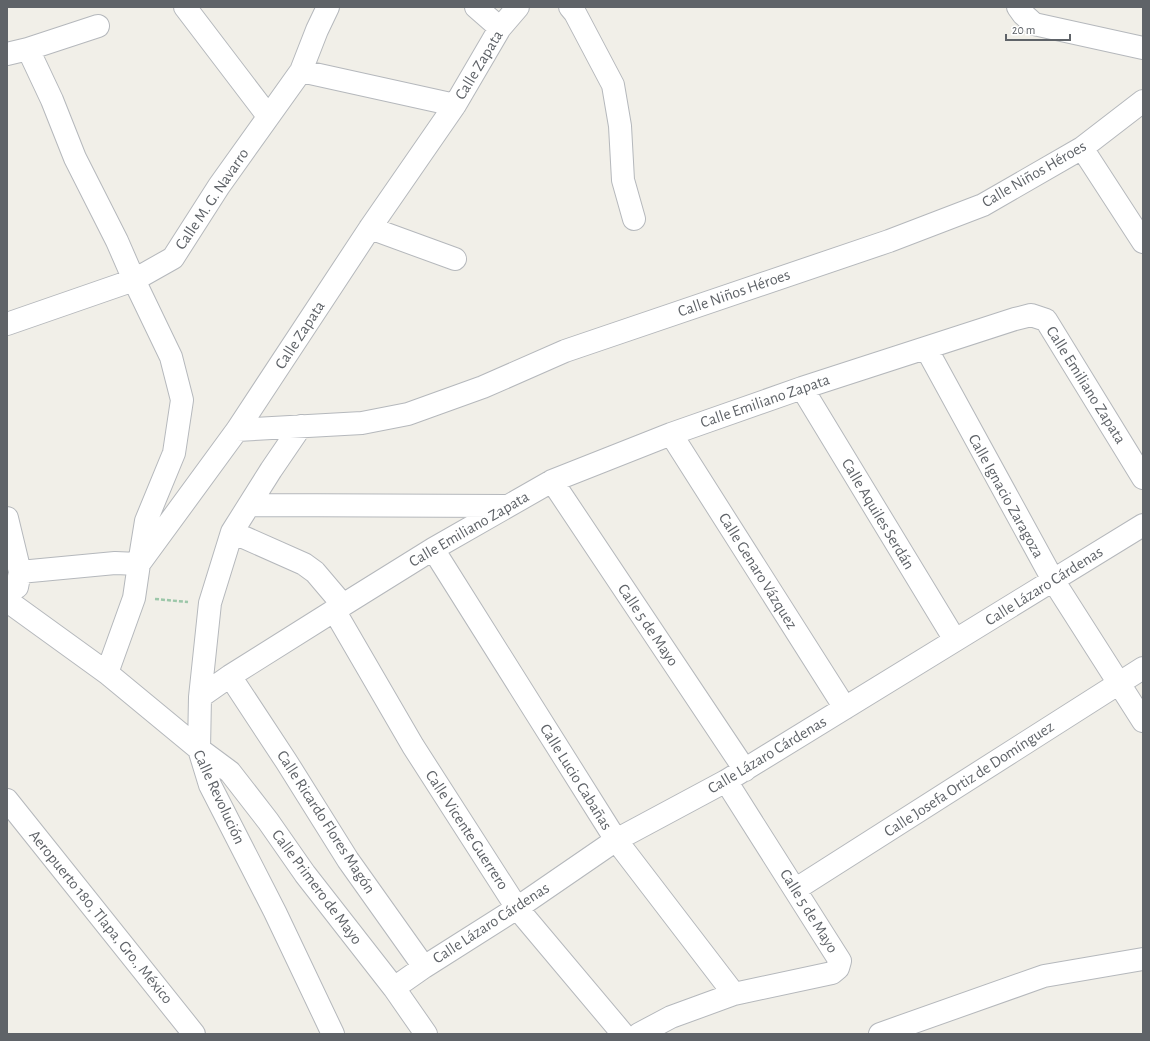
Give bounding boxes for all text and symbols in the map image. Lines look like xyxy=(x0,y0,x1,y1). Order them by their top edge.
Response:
scale bar xyxy=(1006,16,1070,42)
text: 20 m xyxy=(1012,24,1035,36)
street label: Calle Zapata xyxy=(452,28,506,102)
street label: Calle Niños Héroes xyxy=(979,138,1089,210)
street label: Calle M. G. Navarro xyxy=(172,145,252,252)
street label: Calle Niños Héroes xyxy=(676,266,792,320)
street label: Calle Zapata xyxy=(272,298,328,372)
street label: Calle Emiliano Zapata xyxy=(1043,323,1129,447)
street label: Calle Emiliano Zapata xyxy=(698,371,832,431)
street label: Calle Ignacio Zaragoza xyxy=(965,431,1047,561)
street label: Calle Aquiles Serdán xyxy=(839,456,917,572)
street label: Calle Emiliano Zapata xyxy=(406,488,532,570)
street label: Calle Genaro Vázquez xyxy=(716,510,800,632)
street label: Calle Lázaro Cárdenas xyxy=(982,543,1106,629)
street label: Calle 5 de Mayo xyxy=(614,581,681,670)
street label: Calle Lázaro Cárdenas xyxy=(705,713,829,797)
street label: Calle Josefa Ortiz de Domínguez xyxy=(881,718,1057,840)
street label: Calle Lucio Cabañas xyxy=(537,721,615,833)
street label: Calle Revolución xyxy=(190,747,248,847)
street label: Calle Ricardo Flores Magón xyxy=(274,748,378,896)
street label: Calle Vicente Guerrero xyxy=(423,767,512,893)
street label: Aeropuerto 180, Tlapa, Gro., México xyxy=(26,827,176,1007)
street label: Calle Primero de Mayo xyxy=(268,827,365,948)
street label: Calle 5 de Mayo xyxy=(776,866,841,956)
street label: Calle Lázaro Cárdenas xyxy=(430,879,552,966)

